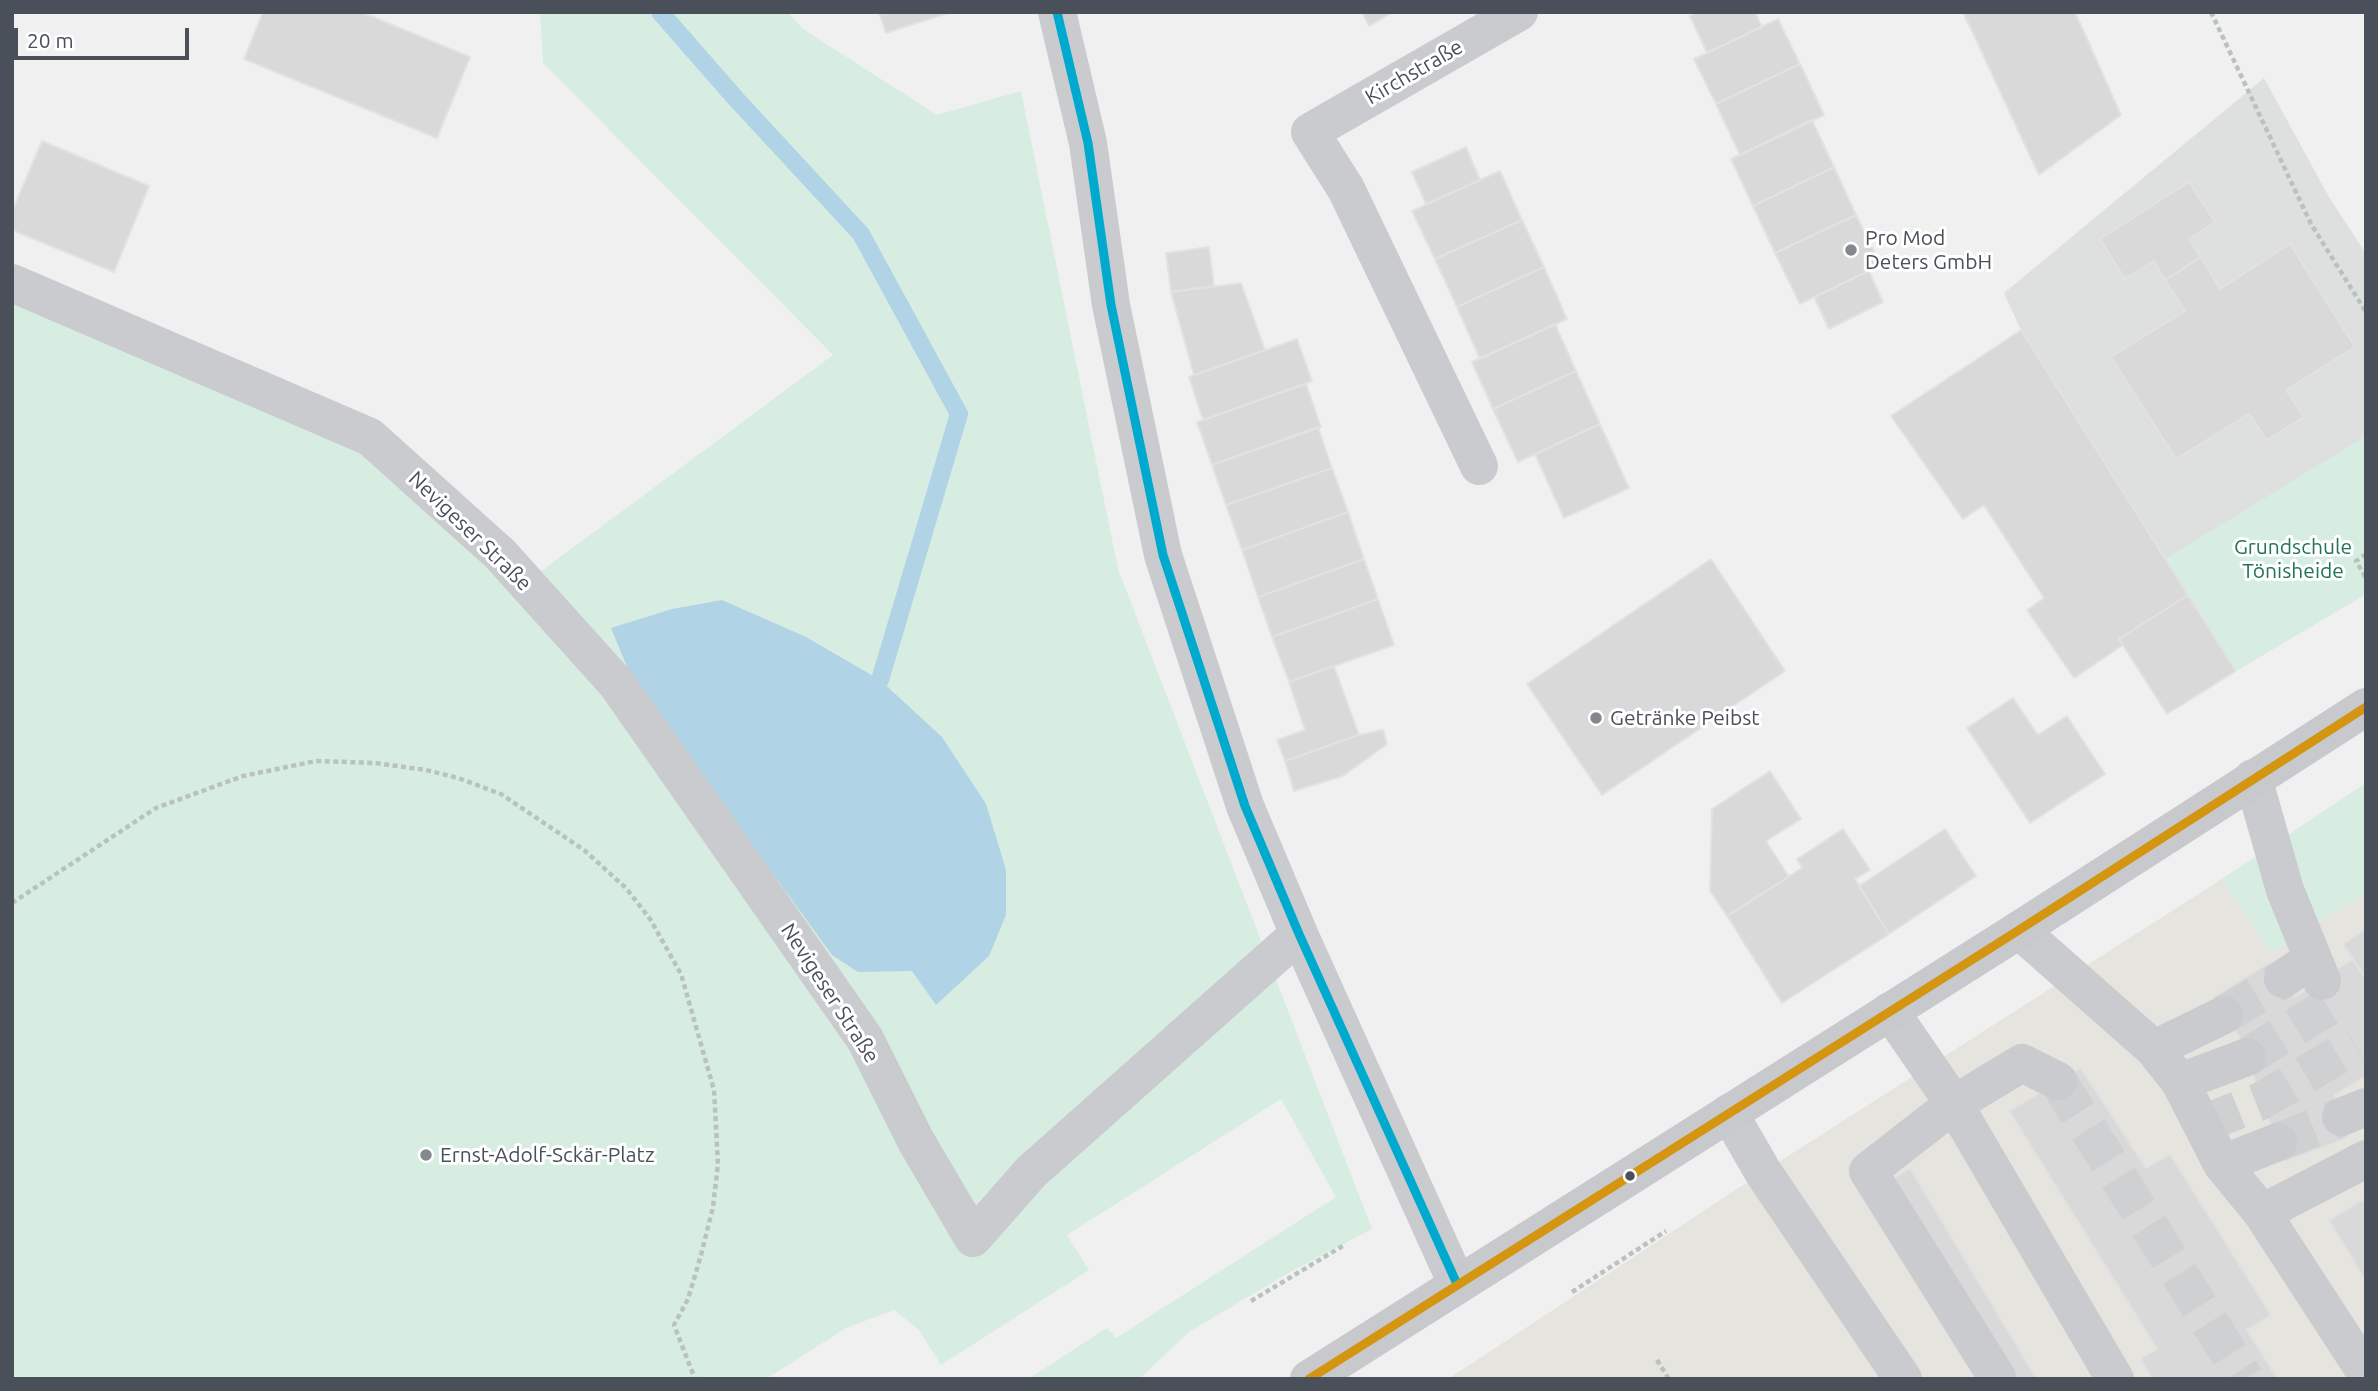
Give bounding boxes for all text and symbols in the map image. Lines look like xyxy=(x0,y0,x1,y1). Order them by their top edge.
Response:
scale bar xyxy=(18,14,192,58)
text: 20 m xyxy=(27,28,74,52)
street label: Kirchstraße xyxy=(1361,34,1467,110)
place label: Pro Mod Deters GmbH xyxy=(1865,225,1992,275)
marker: Pro Mod Deters GmbH xyxy=(1843,242,1859,258)
street label: Nevigeser Straße xyxy=(403,466,537,596)
park label: Grundschule Tönisheide xyxy=(2234,534,2352,584)
place label: Getränke Peibst xyxy=(1610,705,1760,731)
marker: Getränke Peibst xyxy=(1588,710,1604,726)
street label: Nevigeser Straße xyxy=(776,918,884,1068)
place label: Ernst-Adolf-Sckär-Platz xyxy=(440,1142,655,1168)
marker: Ernst-Adolf-Sckär-Platz xyxy=(418,1147,434,1163)
unlabelled marker xyxy=(1623,1169,1637,1183)

